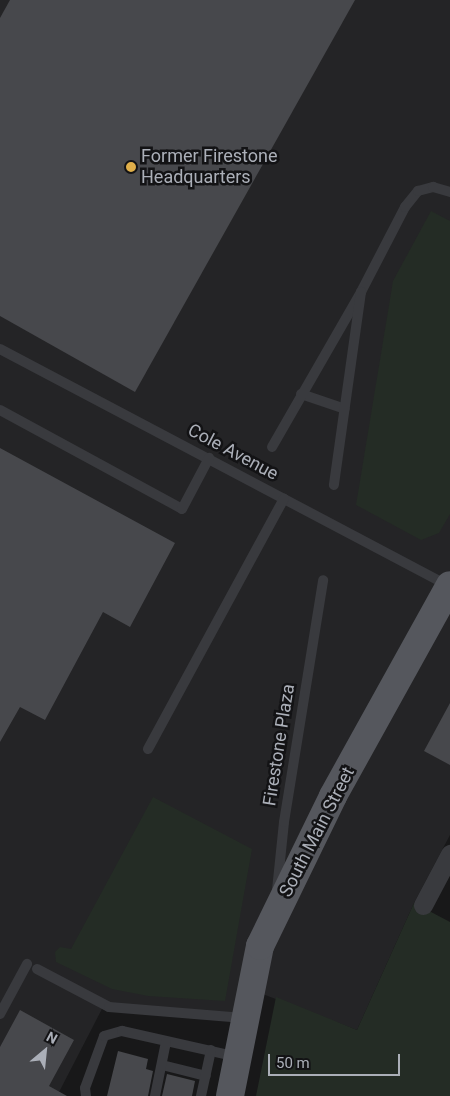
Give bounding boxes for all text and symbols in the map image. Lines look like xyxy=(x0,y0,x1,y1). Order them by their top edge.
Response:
place label: Former Firestone Headquarters xyxy=(141,146,278,188)
marker: Former Firestone Headquarters xyxy=(125,161,137,173)
street label: Cole Avenue xyxy=(184,419,282,485)
street label: Firestone Plaza xyxy=(259,682,299,808)
street label: South Main Street xyxy=(275,763,359,901)
north arrow xyxy=(20,1026,70,1076)
text: N xyxy=(44,1028,60,1047)
scale bar xyxy=(270,1044,402,1076)
text: 50 m xyxy=(276,1054,310,1072)

